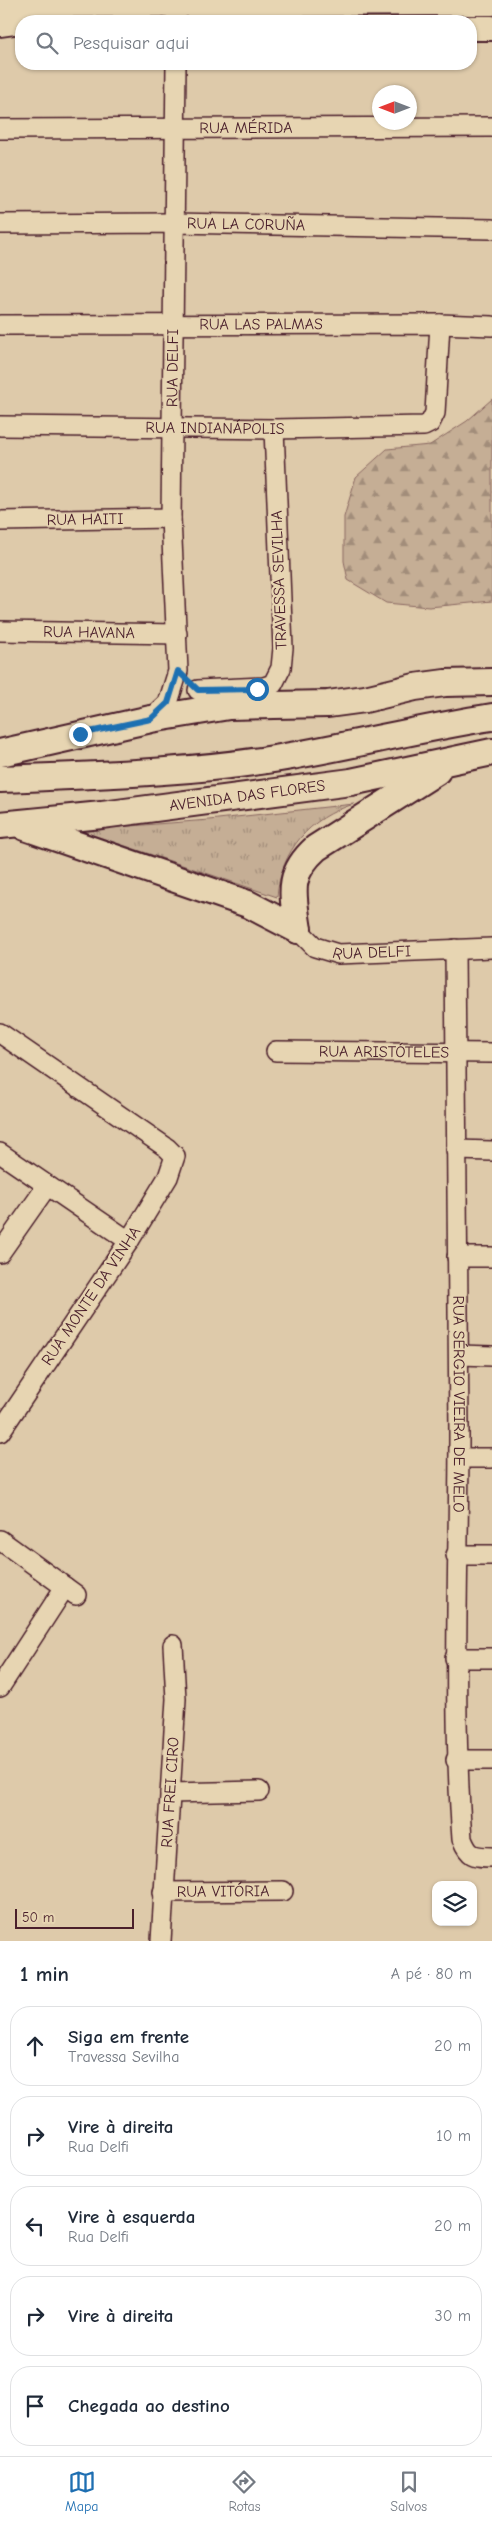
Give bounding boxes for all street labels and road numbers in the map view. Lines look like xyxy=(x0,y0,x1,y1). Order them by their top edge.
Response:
street label: RUA MÉRIDA xyxy=(199,118,293,137)
street label: RUA LA CORUÑA xyxy=(187,214,305,234)
street label: RUA LAS PALMAS xyxy=(199,315,323,334)
street label: RUA DELFI xyxy=(163,329,182,407)
street label: RUA INDIANÁPOLIS xyxy=(145,419,285,438)
street label: RUA HAITI xyxy=(46,510,124,529)
street label: TRAVESSA SEVILHA xyxy=(268,510,290,650)
street label: RUA HAVANA xyxy=(43,623,135,642)
street label: AVENIDA DAS FLORES xyxy=(168,776,326,815)
street label: RUA DELFI xyxy=(330,942,411,964)
street label: RUA ARISTÓTELES xyxy=(319,1042,449,1062)
street label: RUA MONTE DA VINHA xyxy=(38,1223,144,1369)
street label: RUA SÉRGIO VIEIRA DE MELO xyxy=(449,1295,469,1513)
street label: RUA FREI CIRO xyxy=(158,1736,183,1848)
street label: RUA VITÓRIA xyxy=(177,1881,269,1901)

